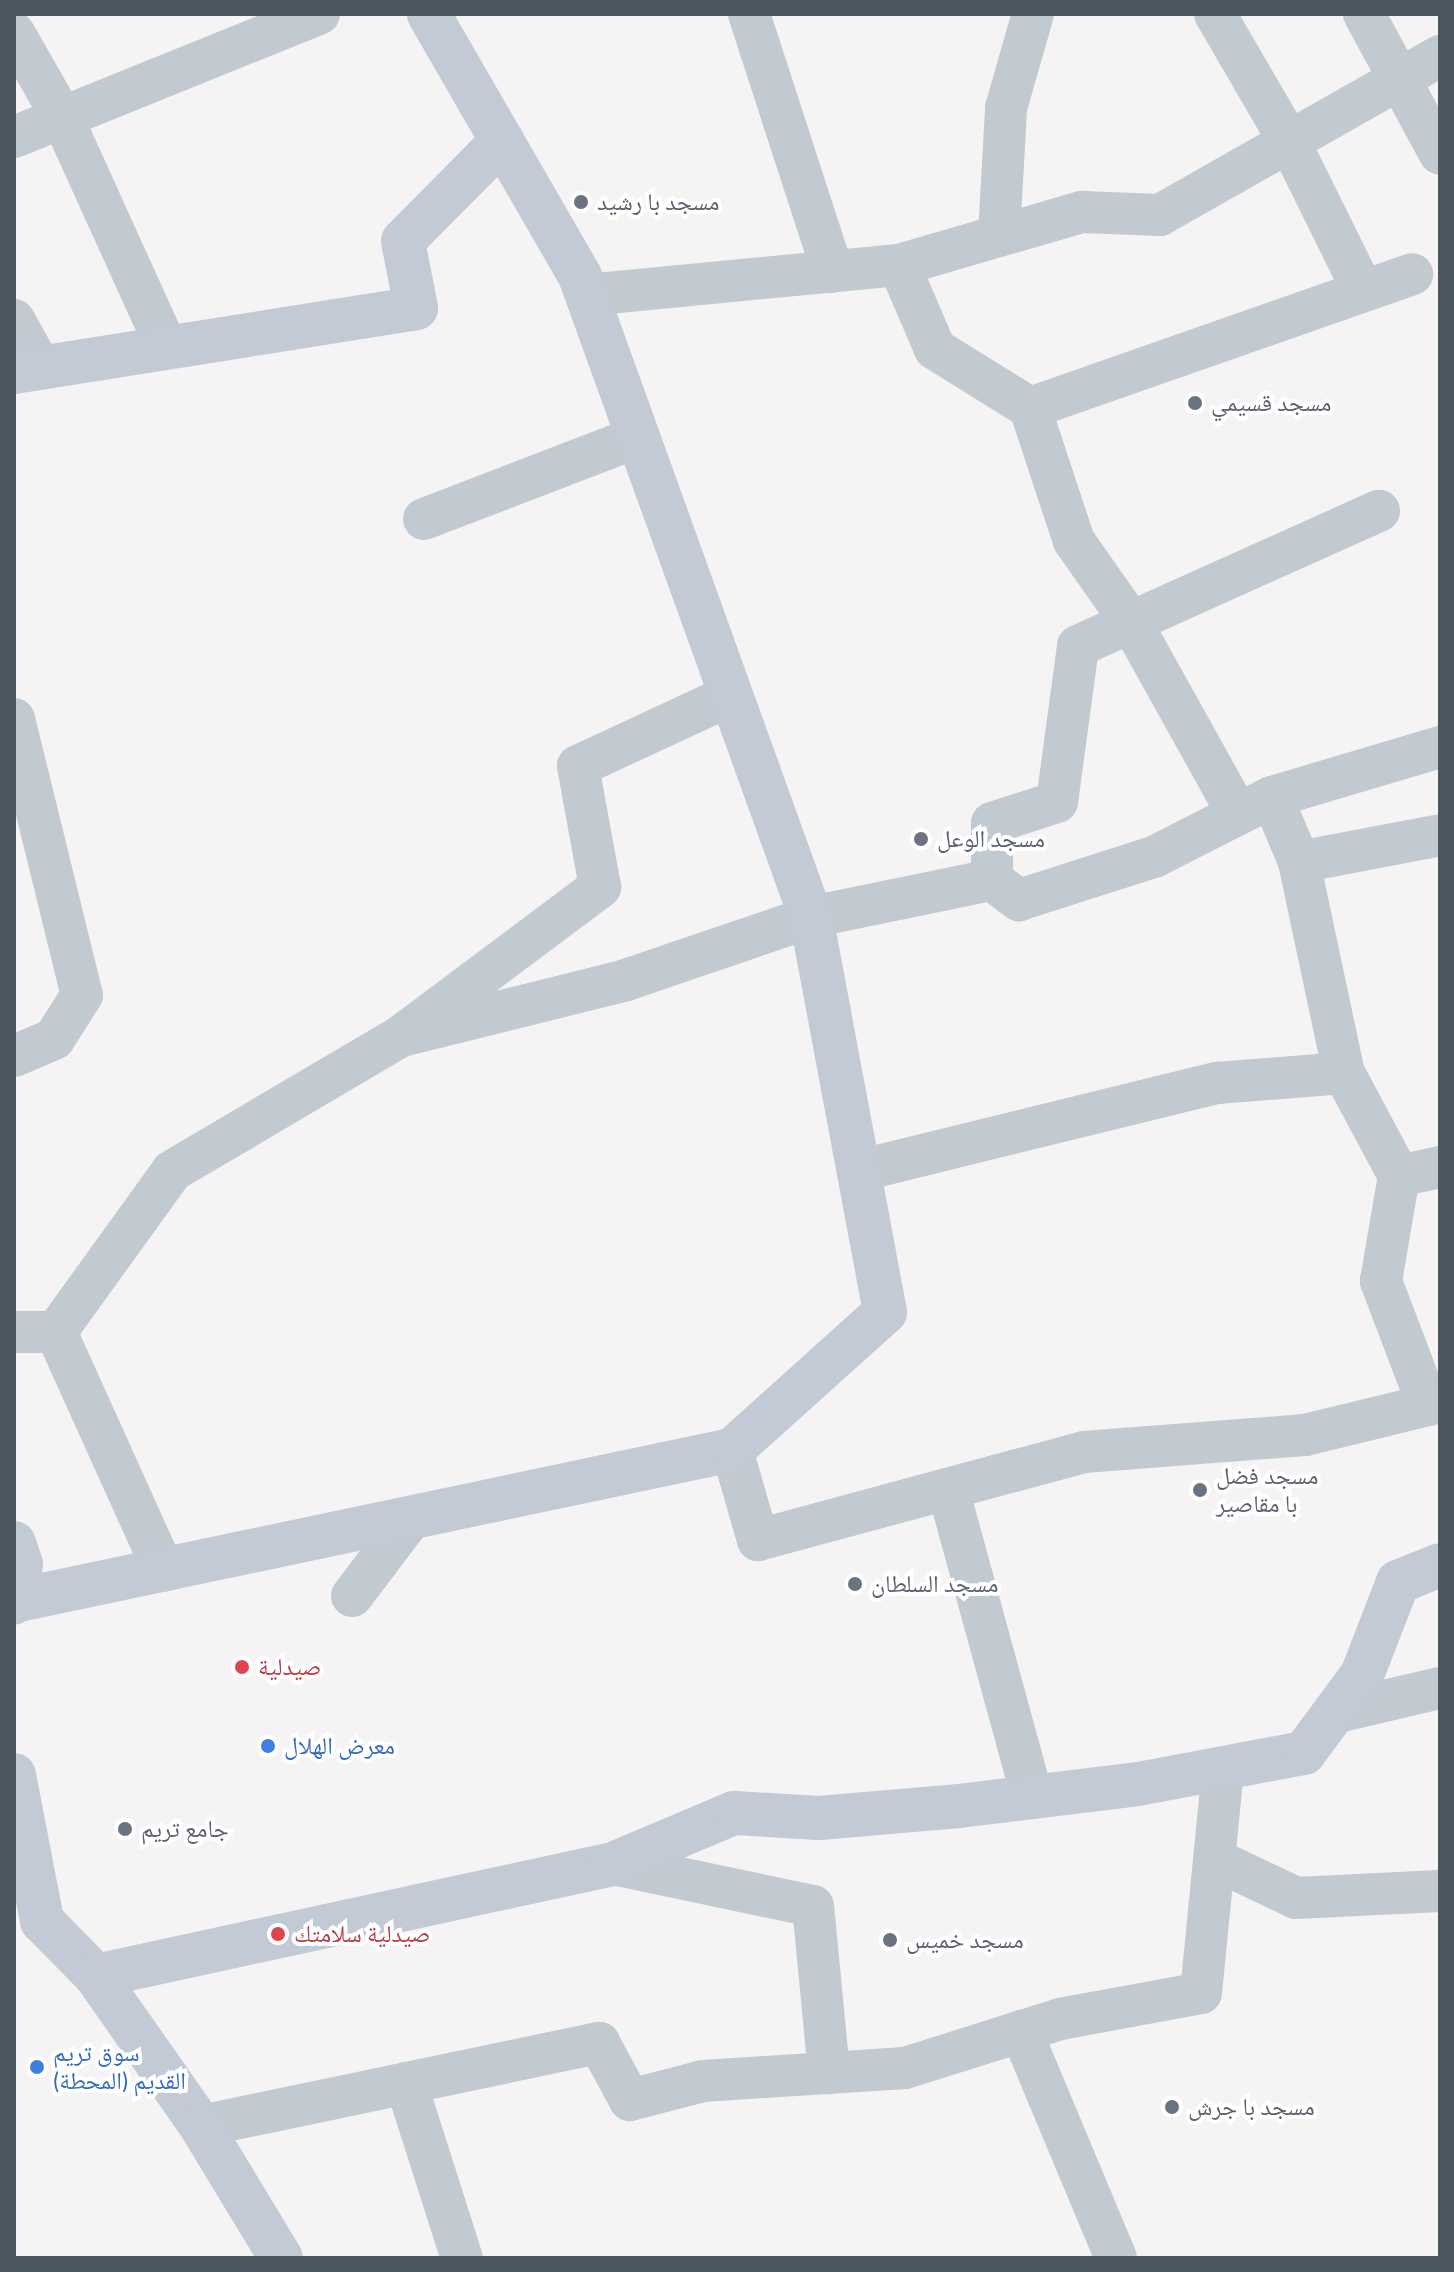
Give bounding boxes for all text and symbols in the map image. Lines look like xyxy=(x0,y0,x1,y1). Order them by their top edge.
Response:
place label: مسجد با رشيد xyxy=(597,188,720,216)
marker: مسجد با رشيد xyxy=(572,193,590,211)
place label: مسجد قسيمي xyxy=(1211,389,1332,417)
marker: مسجد قسيمي xyxy=(1186,394,1204,412)
place label: مسجد الوعل xyxy=(937,825,1045,853)
marker: مسجد الوعل xyxy=(912,830,930,848)
place label: مسجد فضل با مقاصير xyxy=(1216,1462,1318,1518)
marker: مسجد فضل با مقاصير xyxy=(1191,1481,1209,1499)
place label: مسجد السلطان xyxy=(871,1570,998,1598)
marker: مسجد السلطان xyxy=(846,1575,864,1593)
place label: صيدلية xyxy=(258,1653,321,1681)
marker: صيدلية xyxy=(233,1658,251,1676)
place label: معرض الهلال xyxy=(284,1732,395,1760)
marker: معرض الهلال xyxy=(259,1737,277,1755)
place label: جامع تريم xyxy=(141,1815,229,1843)
marker: جامع تريم xyxy=(116,1820,134,1838)
place label: صيدلية سلامتك xyxy=(294,1920,430,1948)
marker: صيدلية سلامتك xyxy=(269,1925,287,1943)
place label: مسجد خميس xyxy=(906,1926,1024,1954)
marker: مسجد خميس xyxy=(881,1931,899,1949)
place label: سوق تريم القديم (المحطة) xyxy=(53,2039,186,2095)
marker: سوق تريم القديم (المحطة) xyxy=(28,2058,46,2076)
place label: مسجد با جرش xyxy=(1188,2093,1315,2121)
marker: مسجد با جرش xyxy=(1163,2098,1181,2116)

